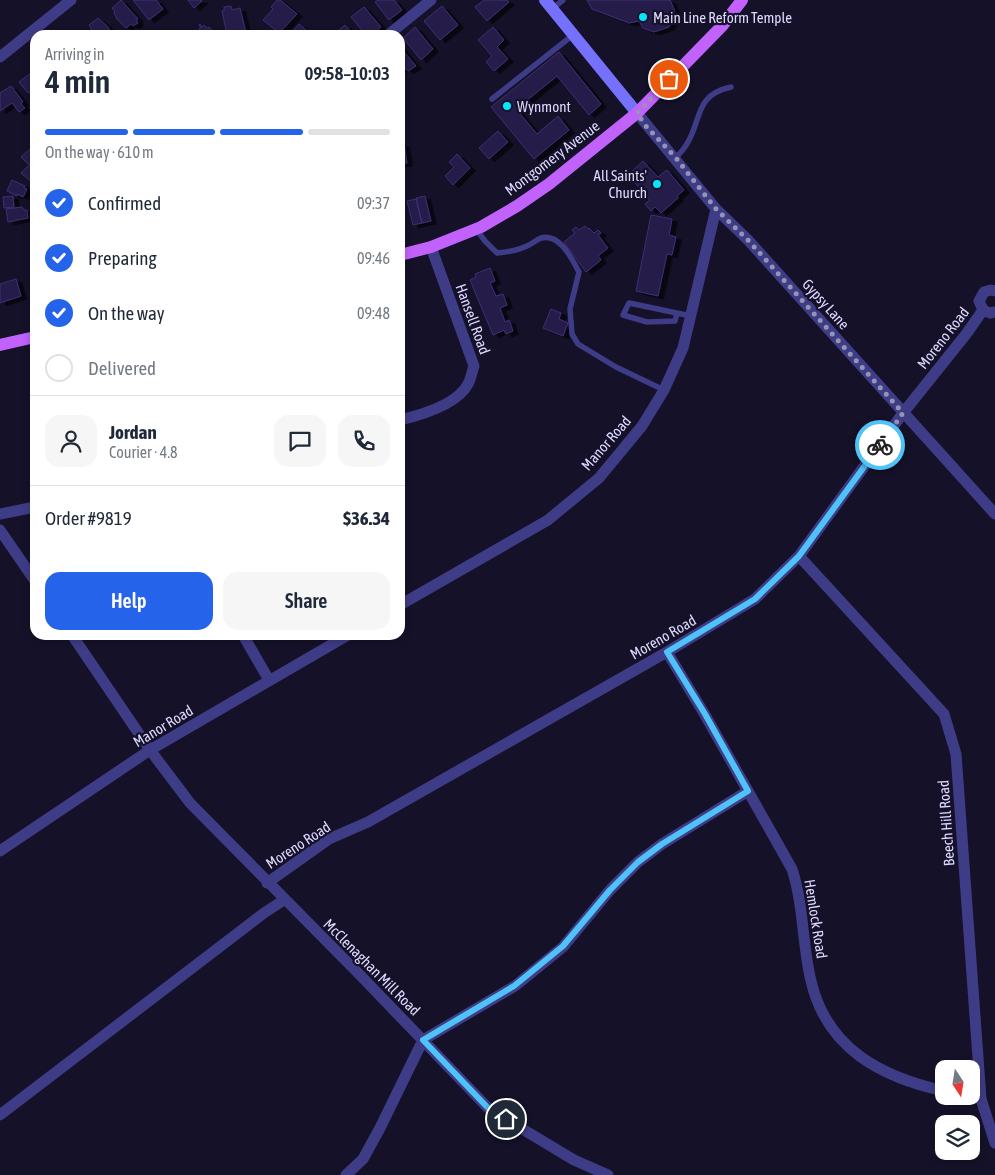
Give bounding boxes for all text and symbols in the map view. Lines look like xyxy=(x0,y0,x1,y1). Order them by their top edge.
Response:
place label: Main Line Reform Temple xyxy=(653,9,792,26)
marker: Main Line Reform Temple xyxy=(637,11,649,23)
text: Arriving in xyxy=(45,45,105,63)
pin xyxy=(648,58,690,100)
text: 09:58–10:03 xyxy=(304,62,390,84)
text: 4 min xyxy=(45,63,110,100)
icon: bag xyxy=(655,65,683,93)
place label: Wynmont xyxy=(517,98,571,115)
marker: Wynmont xyxy=(501,100,513,112)
street label: Montgomery Avenue xyxy=(501,117,603,199)
text: On the way · 610 m xyxy=(45,143,154,161)
place label: All Saints' Church xyxy=(594,167,647,201)
marker: All Saints' Church xyxy=(651,178,663,190)
icon: check xyxy=(45,189,73,217)
text: Confirmed xyxy=(88,192,161,214)
text: 09:37 xyxy=(357,194,390,212)
icon: check xyxy=(45,244,73,272)
text: Preparing xyxy=(88,247,157,269)
text: 09:46 xyxy=(357,249,390,267)
street label: Gypsy Lane xyxy=(799,275,853,333)
street label: Hansell Road xyxy=(452,281,494,357)
icon: check xyxy=(45,299,73,327)
text: On the way xyxy=(88,302,165,324)
text: 09:48 xyxy=(357,304,390,322)
street label: Moreno Road xyxy=(914,304,972,372)
text: Delivered xyxy=(88,357,156,379)
street label: Manor Road xyxy=(578,412,634,474)
button: person xyxy=(45,415,97,467)
button: chat xyxy=(274,415,326,467)
button: phone xyxy=(338,415,390,467)
courier xyxy=(855,420,905,470)
text: Jordan xyxy=(109,421,157,443)
icon: bike xyxy=(866,431,894,459)
text: Courier · 4.8 xyxy=(109,443,178,461)
text: Order #9819 xyxy=(45,507,132,529)
text: $36.34 xyxy=(343,507,390,529)
button: Help xyxy=(45,572,213,630)
button: Share xyxy=(223,572,390,630)
street label: Moreno Road xyxy=(627,611,699,663)
street label: Manor Road xyxy=(130,702,196,750)
street label: Beech Hill Road xyxy=(935,779,957,867)
street label: Moreno Road xyxy=(263,818,333,872)
street label: Hemlock Road xyxy=(801,878,831,960)
street label: McClenaghan Mill Road xyxy=(320,915,424,1019)
north arrow xyxy=(935,1060,980,1105)
map controls xyxy=(935,1060,980,1160)
pin xyxy=(485,1098,527,1140)
icon: home xyxy=(492,1105,520,1133)
button: layers xyxy=(935,1115,980,1160)

